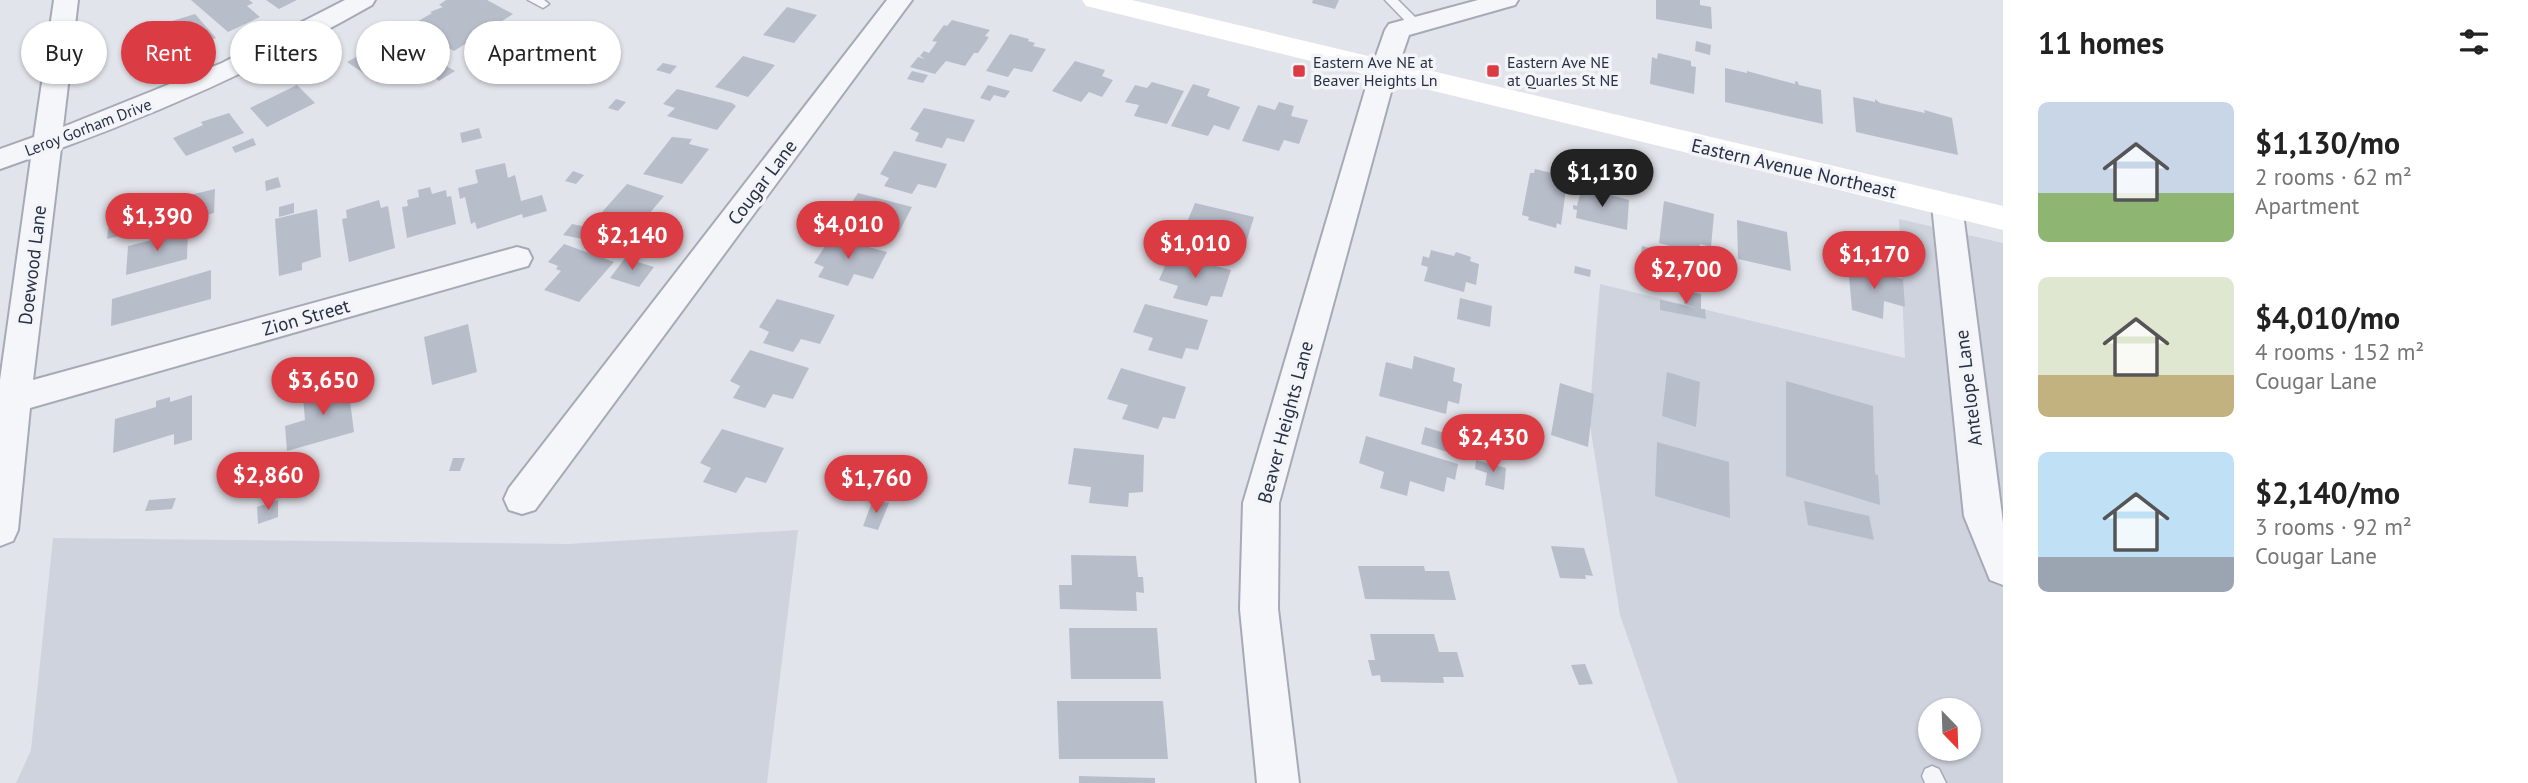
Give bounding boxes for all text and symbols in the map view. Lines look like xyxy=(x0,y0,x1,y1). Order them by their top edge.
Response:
chip: Buy xyxy=(21,21,107,84)
chip: Rent xyxy=(121,21,216,84)
chip: Filters xyxy=(230,21,342,84)
chip: New xyxy=(356,21,450,84)
chip: Apartment xyxy=(464,21,621,84)
text: 11 homes xyxy=(2038,23,2164,62)
icon: filters xyxy=(2455,23,2493,61)
place label: Eastern Ave NE at Beaver Heights Ln xyxy=(1313,52,1437,90)
place label: Eastern Ave NE at Quarles St NE xyxy=(1507,52,1619,90)
marker: Eastern Ave NE at Beaver Heights Ln xyxy=(1291,63,1307,79)
marker: Eastern Ave NE at Quarles St NE xyxy=(1485,63,1501,79)
street label: Leroy Gorham Drive xyxy=(22,94,154,160)
text: $1,130/mo xyxy=(2255,123,2400,162)
icon: home xyxy=(2094,130,2178,214)
street label: Eastern Avenue Northeast xyxy=(1689,133,1899,203)
street label: Cougar Lane xyxy=(722,135,802,229)
pin: $1,130 xyxy=(1545,150,1659,209)
text: $1,130 xyxy=(1566,157,1638,186)
text: 2 rooms · 62 m² xyxy=(2255,162,2412,191)
text: Apartment xyxy=(2255,191,2359,220)
pin: $1,390 xyxy=(100,194,214,253)
text: $1,390 xyxy=(121,201,193,230)
pin: $4,010 xyxy=(791,202,905,261)
street label: Doewood Lane xyxy=(13,204,51,326)
text: $4,010 xyxy=(812,209,884,238)
pin: $2,140 xyxy=(575,212,689,272)
text: $2,140 xyxy=(596,220,668,249)
pin: $1,010 xyxy=(1138,220,1252,280)
text: $1,010 xyxy=(1159,228,1231,257)
pin: $1,170 xyxy=(1817,232,1931,291)
text: $1,170 xyxy=(1838,239,1910,268)
pin: $2,700 xyxy=(1629,246,1743,306)
text: $2,700 xyxy=(1650,254,1722,283)
street label: Zion Street xyxy=(260,293,353,341)
text: $4,010/mo xyxy=(2255,298,2400,337)
icon: home xyxy=(2094,305,2178,389)
street label: Antelope Lane xyxy=(1949,328,1987,448)
text: 4 rooms · 152 m² xyxy=(2255,337,2424,366)
street label: Beaver Heights Lane xyxy=(1252,338,1318,506)
pin: $3,650 xyxy=(266,358,380,417)
text: $3,650 xyxy=(287,365,359,394)
text: Cougar Lane xyxy=(2255,366,2377,395)
pin: $2,430 xyxy=(1436,414,1550,474)
text: $2,430 xyxy=(1457,422,1529,451)
pin: $2,860 xyxy=(211,452,325,512)
pin: $1,760 xyxy=(819,456,933,515)
text: $2,860 xyxy=(232,460,304,489)
text: $1,760 xyxy=(840,463,912,492)
text: $2,140/mo xyxy=(2255,473,2400,512)
icon: home xyxy=(2094,480,2178,564)
text: 3 rooms · 92 m² xyxy=(2255,512,2412,541)
text: Cougar Lane xyxy=(2255,541,2377,570)
north arrow xyxy=(1918,698,1981,761)
map controls xyxy=(1918,698,1981,761)

